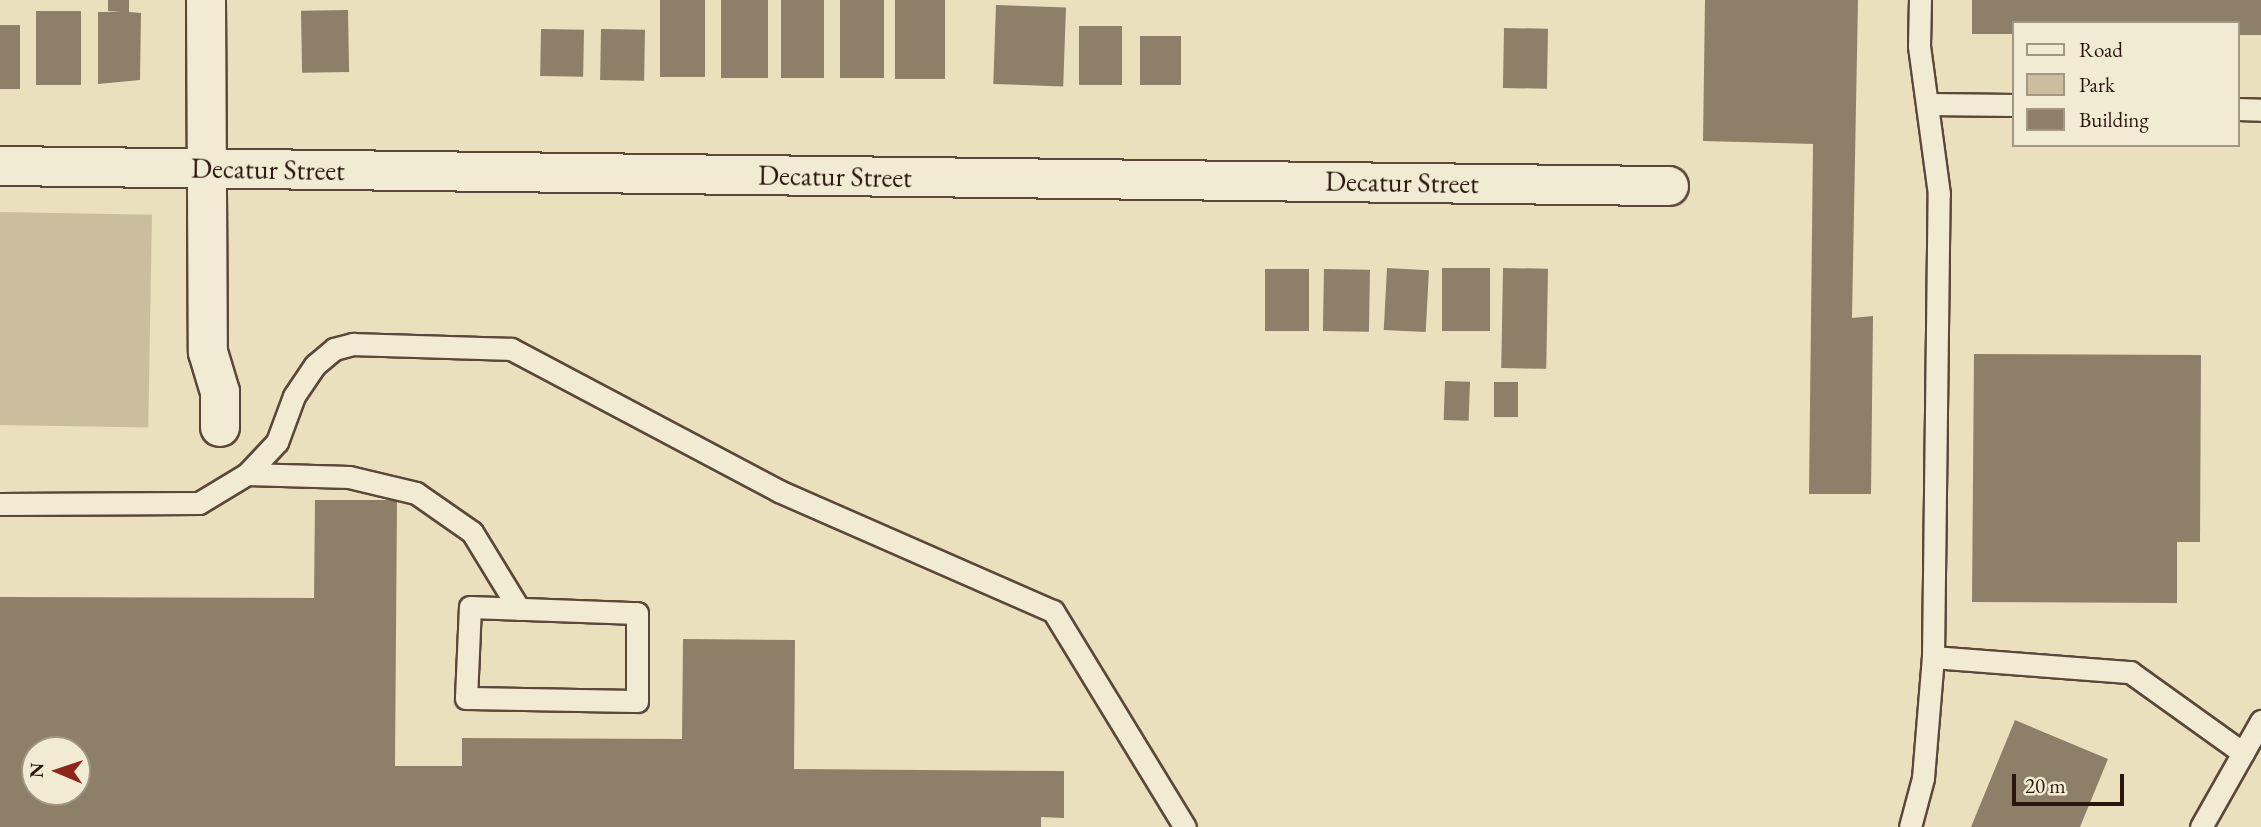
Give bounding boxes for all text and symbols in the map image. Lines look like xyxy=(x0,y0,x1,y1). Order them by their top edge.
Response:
legend xyxy=(2012,21,2240,147)
text: Road xyxy=(2079,36,2123,63)
text: Park xyxy=(2079,71,2115,98)
text: Building xyxy=(2079,106,2149,133)
street label: Decatur Street xyxy=(191,151,345,187)
street label: Decatur Street xyxy=(758,158,912,194)
street label: Decatur Street xyxy=(1325,164,1479,200)
north arrow xyxy=(21,736,91,806)
scale bar xyxy=(2016,760,2128,804)
text: N xyxy=(24,762,49,778)
text: 20 m xyxy=(2025,772,2066,799)

